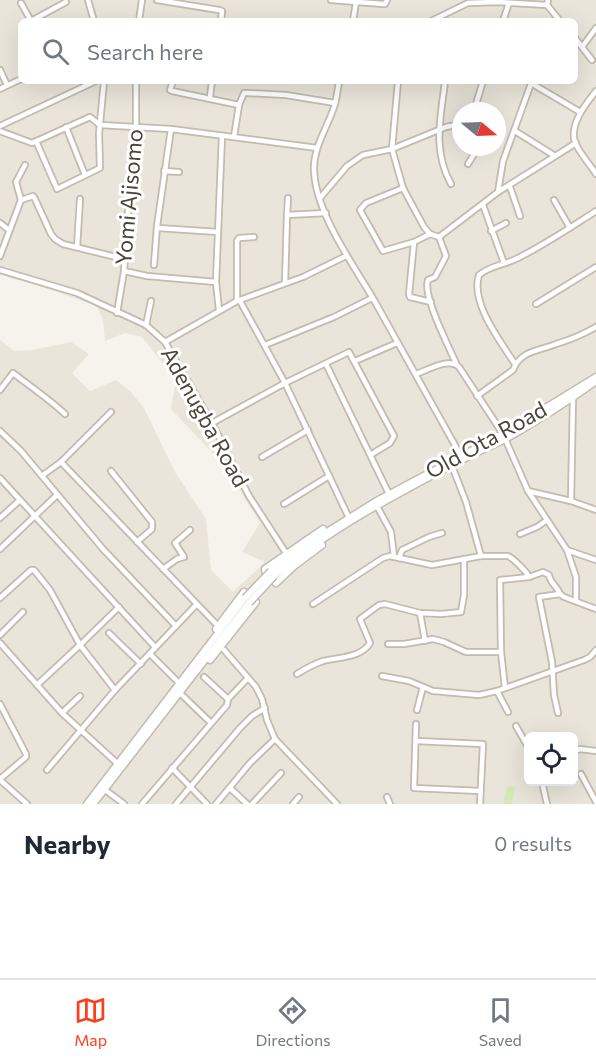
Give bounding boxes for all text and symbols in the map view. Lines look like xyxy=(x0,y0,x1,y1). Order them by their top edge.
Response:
search box xyxy=(18,18,578,84)
icon: search xyxy=(39,35,72,68)
text: Search here xyxy=(87,38,203,65)
north arrow xyxy=(452,102,506,156)
street label: Yomi Ajisomo xyxy=(109,128,148,266)
street label: Adenugba Road xyxy=(156,342,255,491)
street label: Old Ota Road xyxy=(420,395,551,484)
map controls xyxy=(524,732,578,786)
button: locate xyxy=(524,732,578,786)
text: Nearby xyxy=(24,828,111,859)
text: 0 results xyxy=(494,831,572,855)
tab: Map xyxy=(74,994,107,1049)
tab: Directions xyxy=(255,994,330,1049)
tab: Saved xyxy=(479,994,522,1049)

